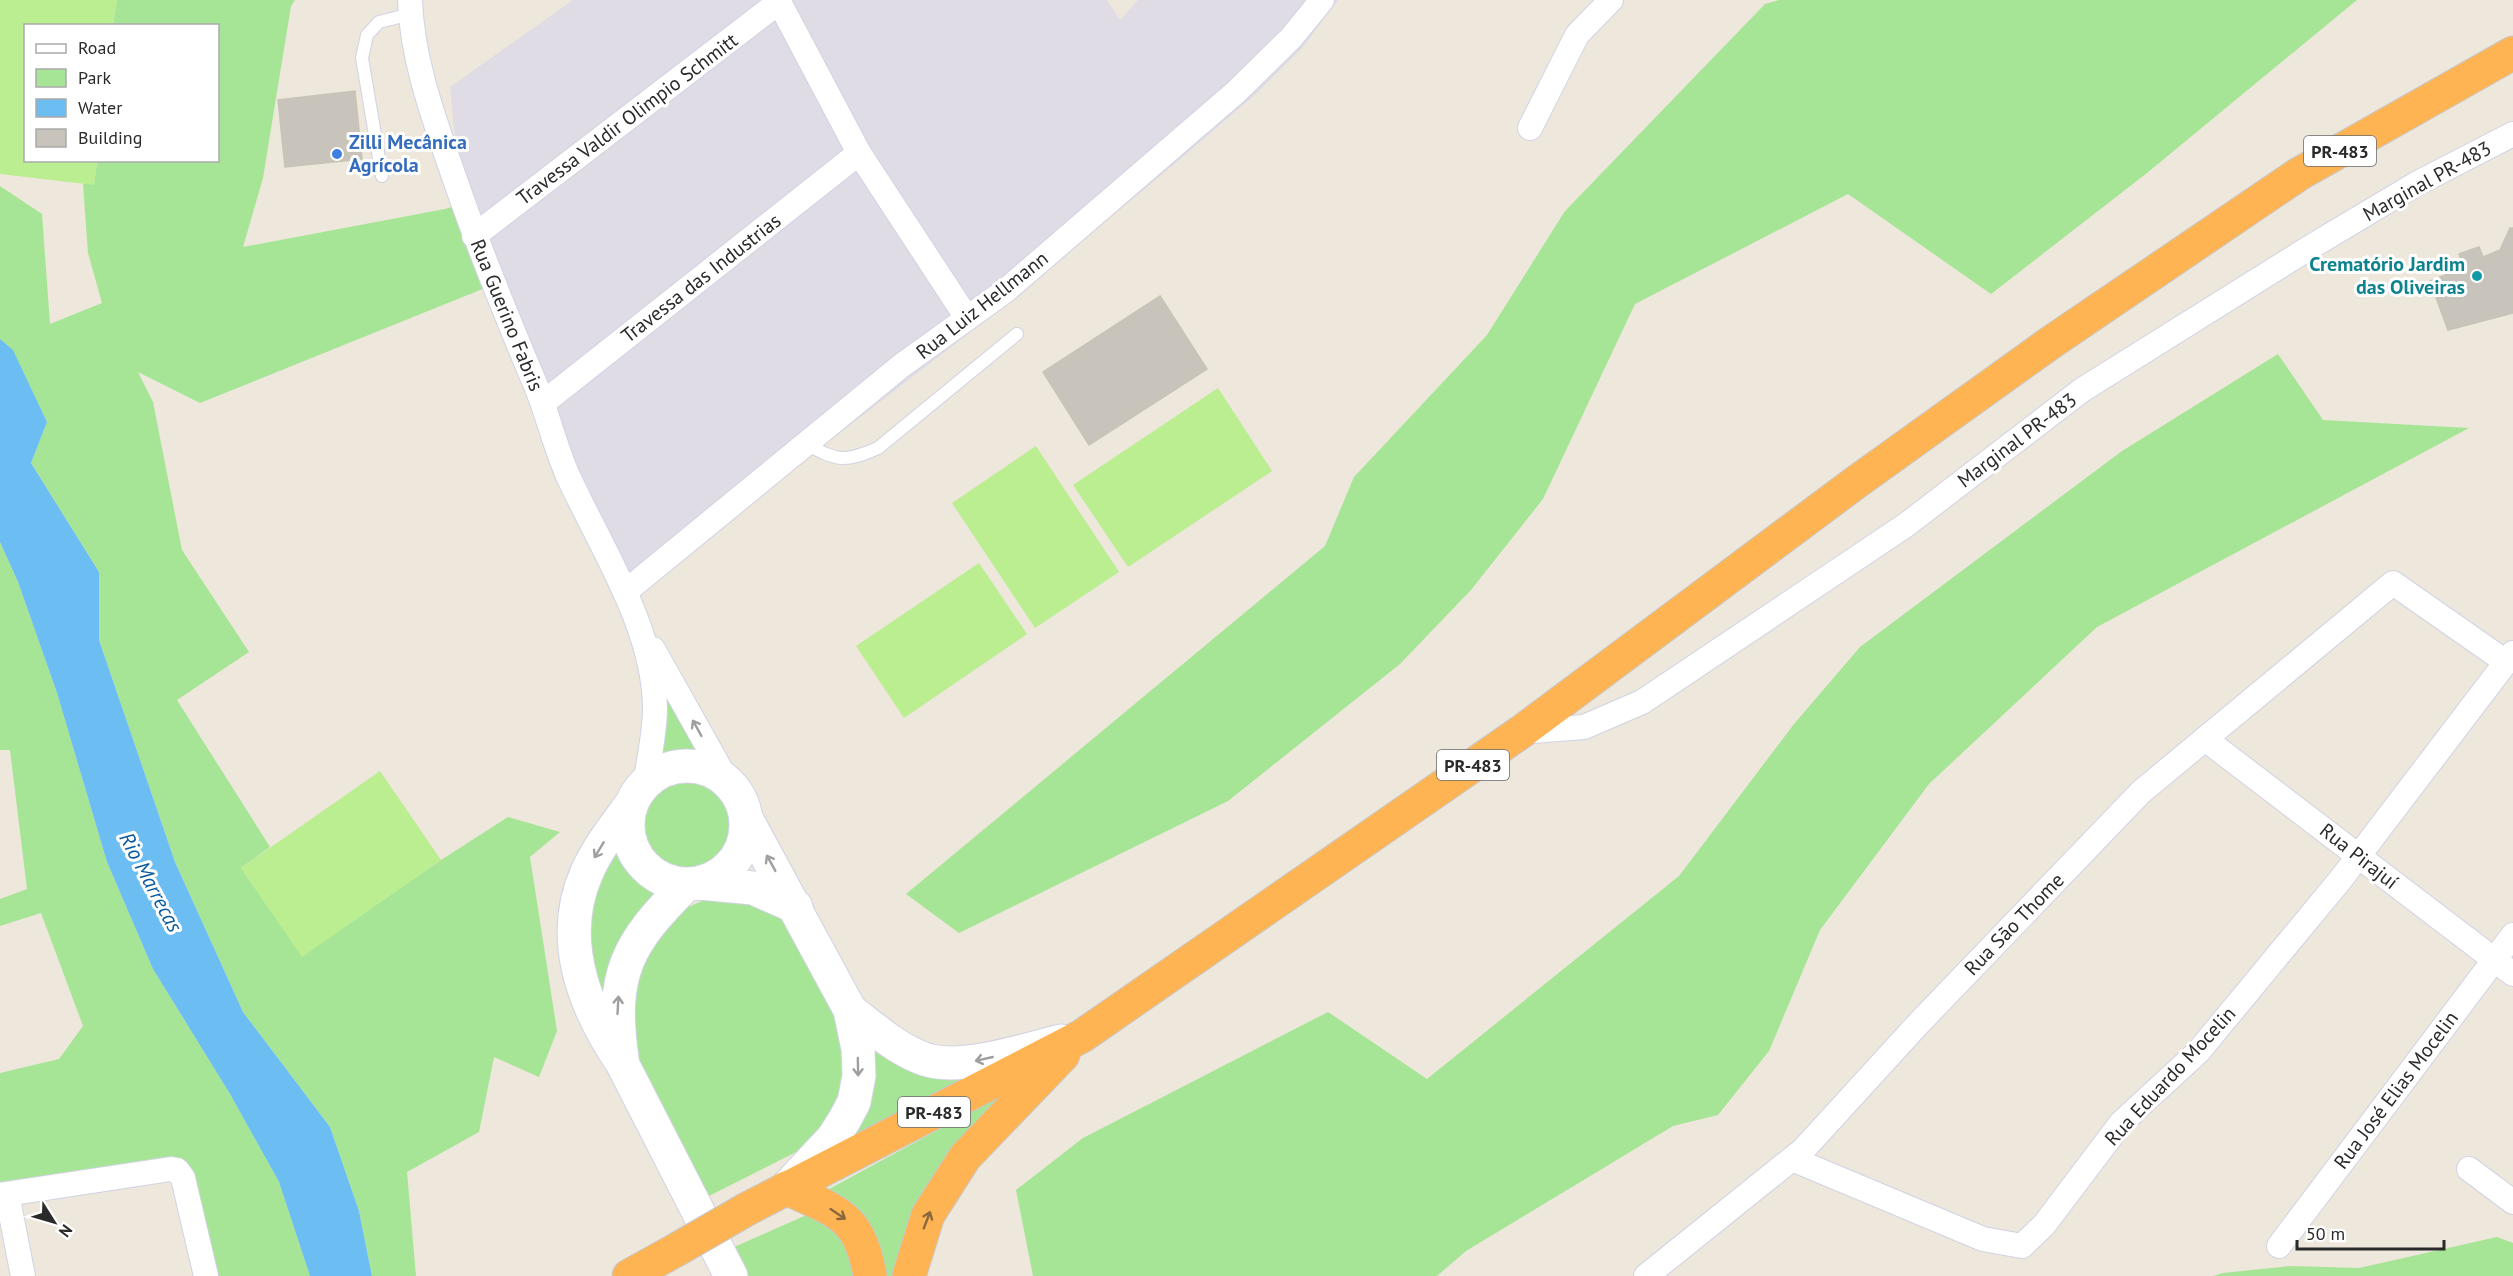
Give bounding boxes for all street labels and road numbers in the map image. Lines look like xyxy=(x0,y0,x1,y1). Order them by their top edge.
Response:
street label: Travessa Valdir Olimpio Schmitt xyxy=(511,27,743,211)
street label: Marginal PR-483 xyxy=(2358,135,2496,227)
road number: PR-483 xyxy=(2304,136,2376,166)
street label: Travessa das Industrias xyxy=(616,207,786,349)
street label: Rua Guerino Fabris xyxy=(465,235,549,395)
street label: Rua Luiz Hellmann xyxy=(911,245,1053,365)
street label: Marginal PR-483 xyxy=(1952,387,2082,493)
road number: PR-483 xyxy=(1437,750,1509,780)
street label: Rua Pirajuí xyxy=(2315,817,2403,895)
street label: Rua São Thome xyxy=(1958,867,2070,981)
street label: Rua Eduardo Mocelin xyxy=(2099,1001,2241,1151)
street label: Rua José Elias Mocelin xyxy=(2328,1006,2464,1174)
road number: PR-483 xyxy=(898,1097,970,1127)

